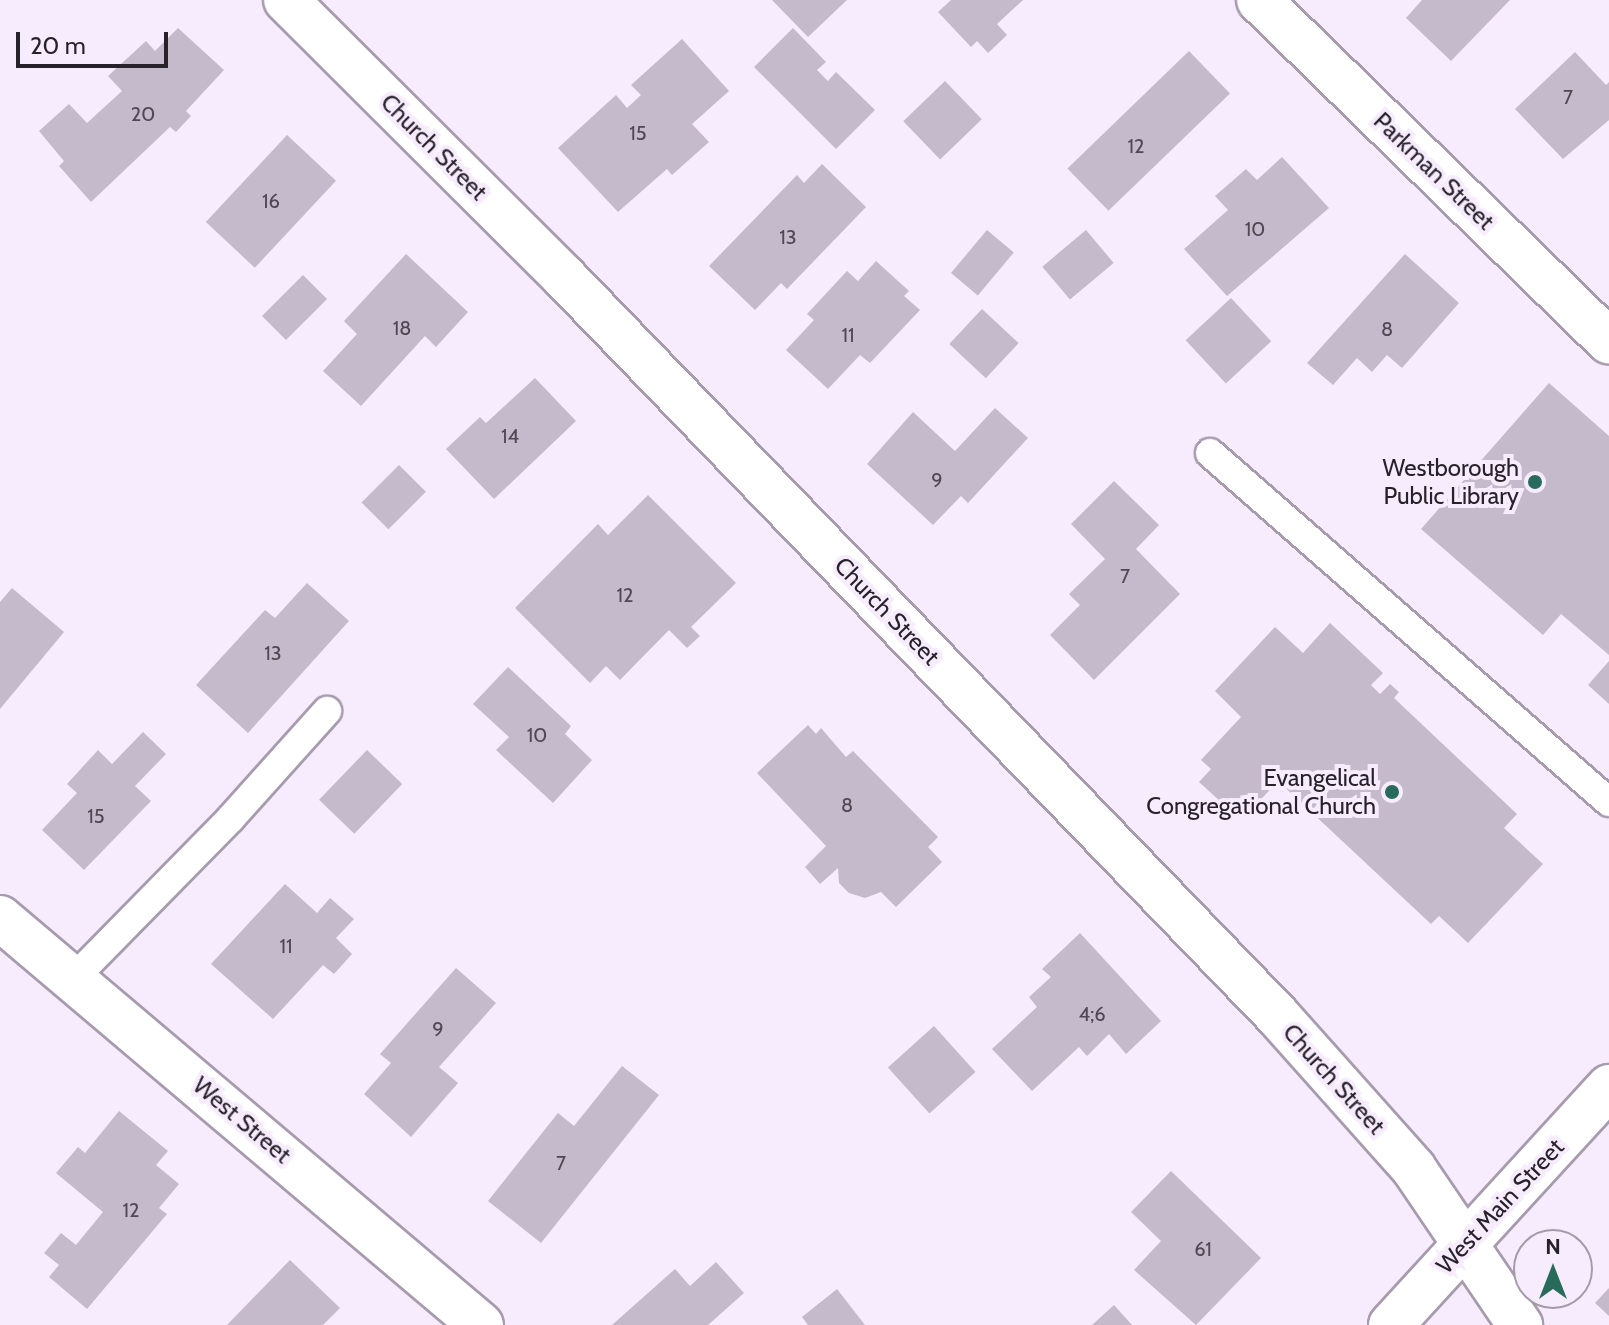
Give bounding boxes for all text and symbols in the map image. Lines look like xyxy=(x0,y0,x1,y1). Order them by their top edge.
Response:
scale bar xyxy=(20,16,172,66)
text: 20 m xyxy=(30,31,86,60)
house number: 7 xyxy=(1563,85,1573,109)
street label: Church Street xyxy=(375,88,493,206)
house number: 20 xyxy=(131,102,155,126)
street label: Parkman Street xyxy=(1368,106,1500,236)
house number: 15 xyxy=(629,121,647,145)
house number: 12 xyxy=(1128,134,1144,158)
house number: 16 xyxy=(262,189,280,213)
house number: 10 xyxy=(1245,217,1265,241)
house number: 13 xyxy=(779,225,797,249)
house number: 18 xyxy=(393,316,411,340)
house number: 8 xyxy=(1381,317,1393,341)
house number: 11 xyxy=(841,323,855,347)
house number: 14 xyxy=(501,424,519,448)
place label: Westborough Public Library xyxy=(1382,454,1519,510)
house number: 9 xyxy=(931,468,943,492)
marker: Westborough Public Library xyxy=(1526,473,1544,491)
street label: Church Street xyxy=(828,551,946,671)
house number: 7 xyxy=(1120,564,1130,588)
house number: 12 xyxy=(617,583,633,607)
house number: 13 xyxy=(264,641,282,665)
house number: 10 xyxy=(527,723,547,747)
place label: Evangelical Congregational Church xyxy=(1146,764,1376,820)
marker: Evangelical Congregational Church xyxy=(1383,783,1401,801)
house number: 8 xyxy=(841,793,853,817)
house number: 15 xyxy=(87,804,105,828)
house number: 11 xyxy=(279,934,293,958)
house number: 4;6 xyxy=(1078,1002,1106,1026)
house number: 9 xyxy=(432,1017,444,1041)
street label: Church Street xyxy=(1277,1018,1391,1140)
street label: West Street xyxy=(187,1071,297,1169)
street label: West Main Street xyxy=(1430,1133,1570,1279)
house number: 7 xyxy=(556,1151,566,1175)
house number: 12 xyxy=(123,1198,139,1222)
north arrow xyxy=(1513,1229,1593,1309)
text: N xyxy=(1545,1233,1561,1260)
house number: 61 xyxy=(1194,1237,1212,1261)

